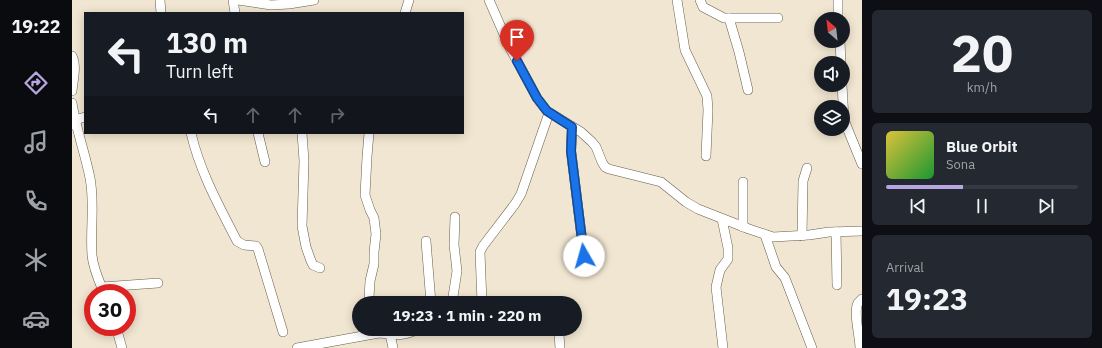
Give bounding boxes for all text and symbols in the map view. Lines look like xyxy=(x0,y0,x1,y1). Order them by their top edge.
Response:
north arrow xyxy=(814,12,850,48)
map controls xyxy=(814,12,850,136)
text: 19:22 xyxy=(11,15,61,38)
text: 20 xyxy=(951,19,1013,86)
pin xyxy=(500,20,534,61)
text: 130 m xyxy=(166,24,248,61)
icon: arrive xyxy=(506,26,528,48)
icon: left xyxy=(100,28,152,80)
button: sound xyxy=(814,56,850,92)
text: Turn left xyxy=(166,60,234,83)
icon: directions xyxy=(22,69,50,97)
text: km/h xyxy=(967,79,997,96)
button: layers xyxy=(814,100,850,136)
icon: left xyxy=(200,104,222,126)
icon: ahead xyxy=(242,104,264,126)
icon: ahead xyxy=(284,104,306,126)
icon: right xyxy=(326,104,348,126)
icon: music xyxy=(22,128,50,156)
text: Blue Orbit xyxy=(946,137,1017,156)
text: Sona xyxy=(946,156,975,173)
icon: phone xyxy=(22,187,50,215)
icon: previous xyxy=(907,195,929,217)
icon: pause xyxy=(971,195,993,217)
icon: next xyxy=(1035,195,1057,217)
position arrow xyxy=(563,235,605,277)
icon: climate xyxy=(22,246,50,274)
text: Arrival xyxy=(886,259,924,276)
text: 19:23 xyxy=(886,279,968,318)
speed limit sign: 30 xyxy=(84,284,136,336)
icon: car xyxy=(22,305,50,333)
text: 19:23 · 1 min · 220 m xyxy=(393,306,541,325)

